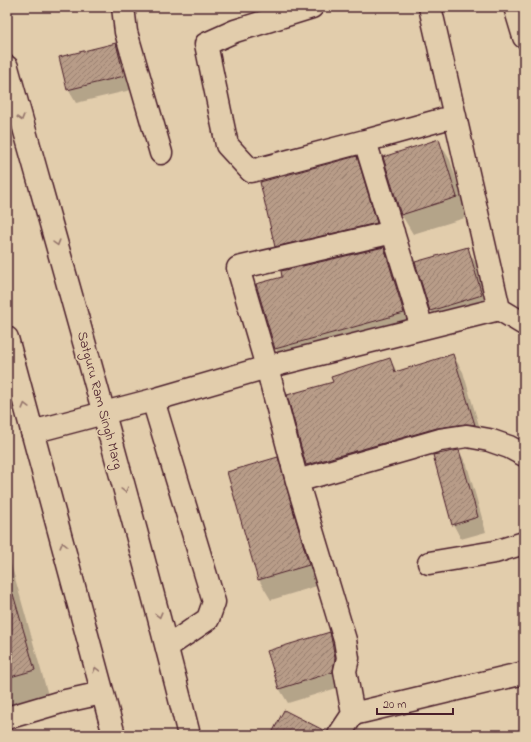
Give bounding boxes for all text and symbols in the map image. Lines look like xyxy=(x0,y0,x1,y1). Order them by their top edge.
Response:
one-way arrow xyxy=(16,114,25,121)
one-way arrow xyxy=(52,240,60,246)
street label: Satguru Ram Singh Marg xyxy=(70,329,128,472)
one-way arrow xyxy=(21,402,30,409)
one-way arrow xyxy=(120,486,129,493)
one-way arrow xyxy=(59,542,67,548)
one-way arrow xyxy=(154,612,162,618)
one-way arrow xyxy=(93,667,101,674)
scale bar xyxy=(377,690,453,716)
text: 20 m xyxy=(383,696,406,714)

